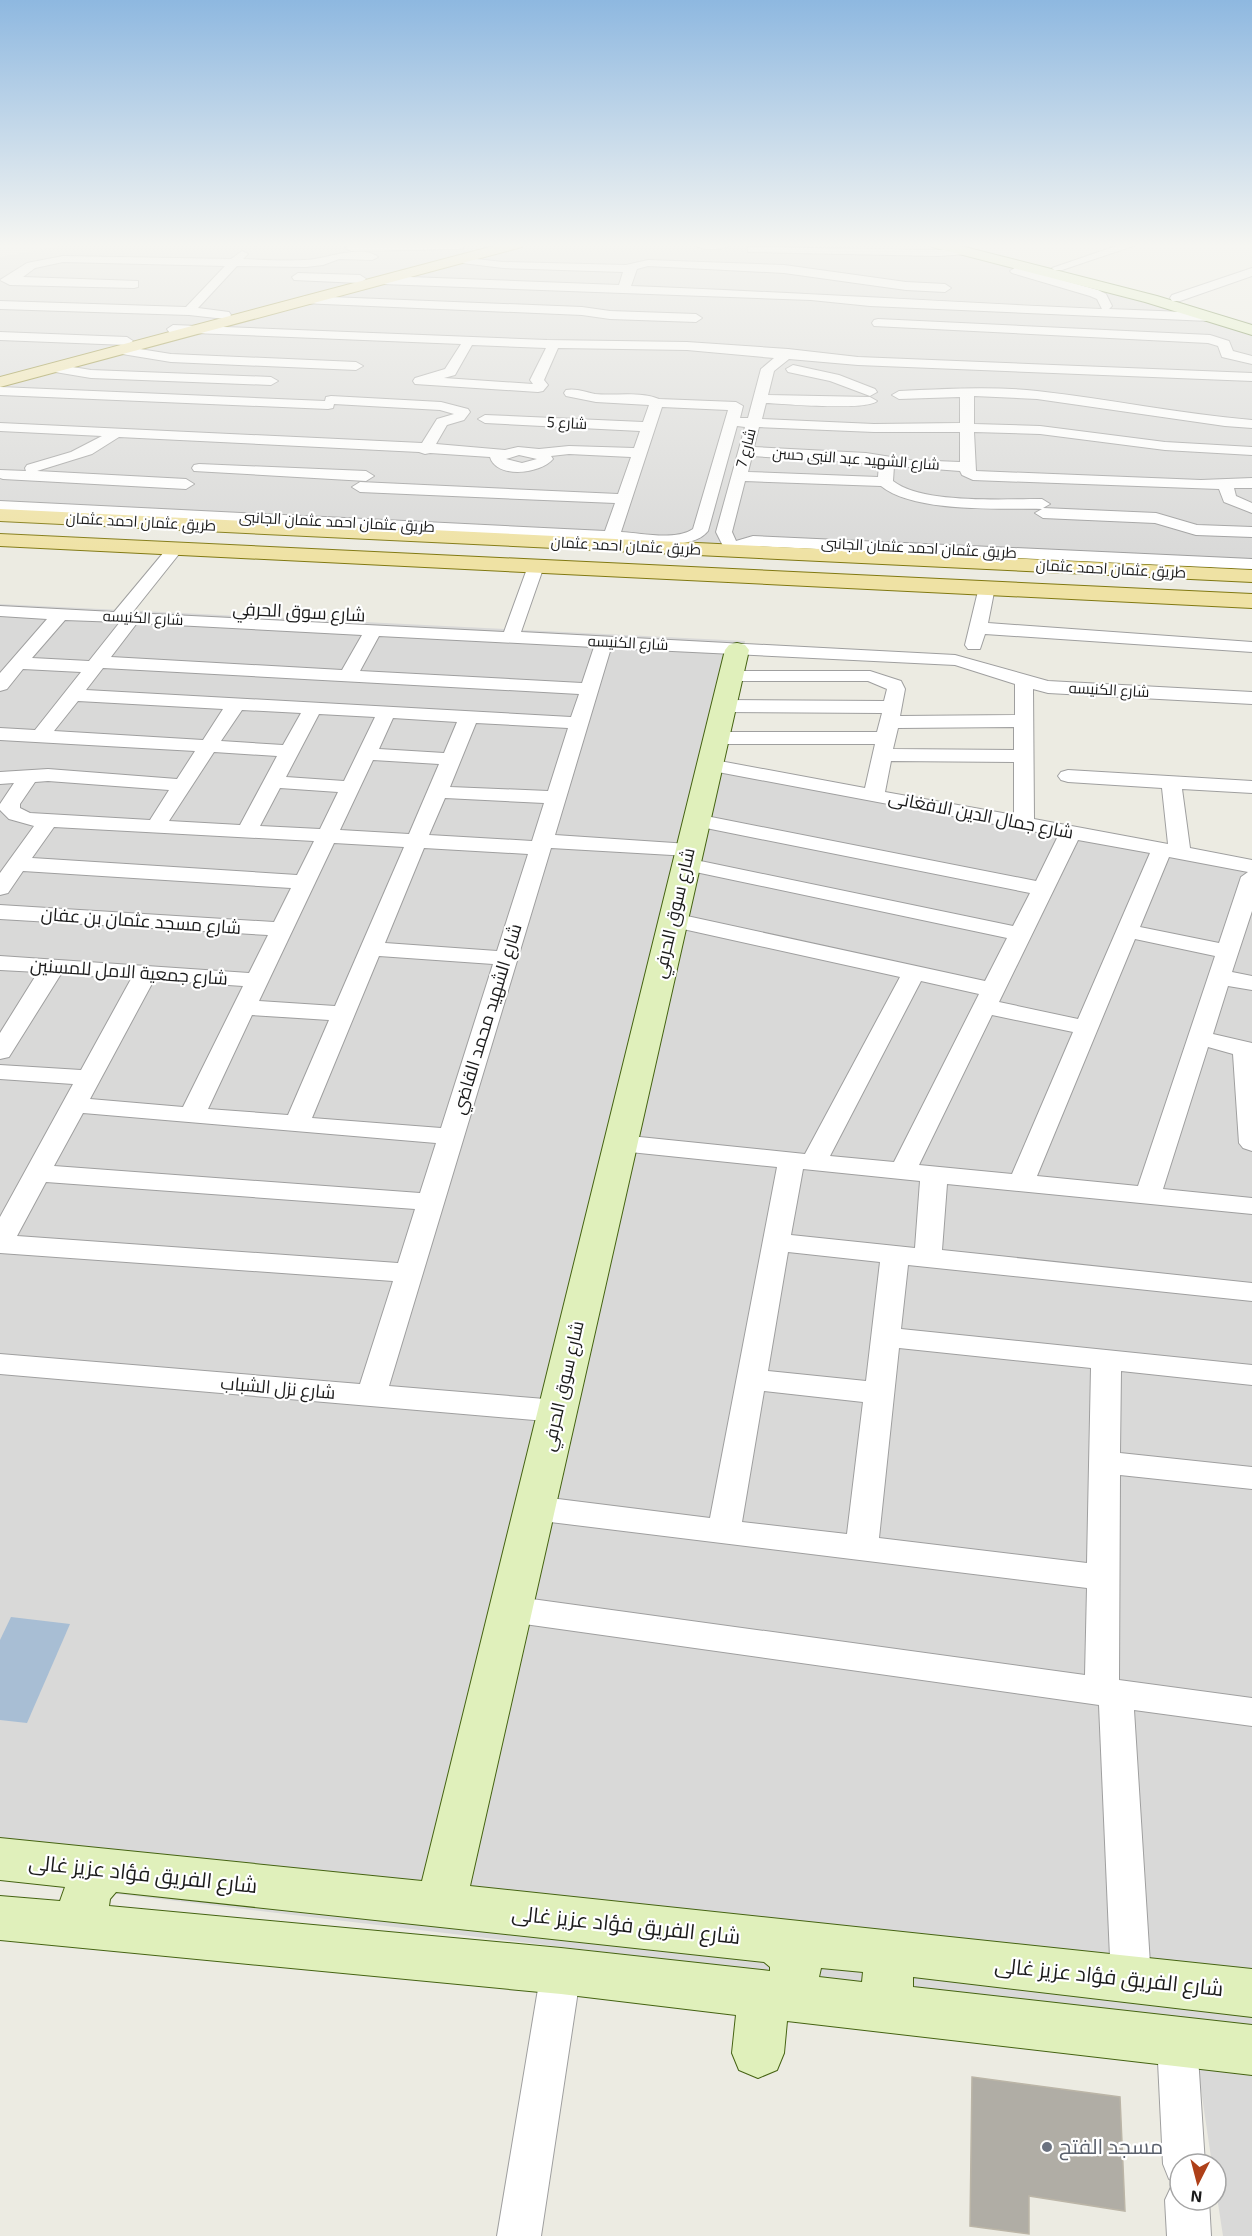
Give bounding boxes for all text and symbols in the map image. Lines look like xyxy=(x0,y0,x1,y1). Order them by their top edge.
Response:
street label: شارع 5 xyxy=(546,412,588,435)
street label: شارع 7 xyxy=(731,426,762,470)
street label: شارع الشهيد عبد النبى حسن xyxy=(772,443,940,476)
street label: طريق عثمان احمد عثمان الجانبى xyxy=(239,507,435,537)
street label: طريق عثمان احمد عثمان xyxy=(65,508,217,536)
street label: طريق عثمان احمد عثمان xyxy=(550,532,702,560)
street label: طريق عثمان احمد عثمان الجانبى xyxy=(821,533,1017,563)
street label: طريق عثمان احمد عثمان xyxy=(1035,555,1187,583)
street label: شارع سوق الحرفي xyxy=(232,597,366,629)
street label: شارع الكنيسه xyxy=(102,606,184,631)
street label: شارع الكنيسه xyxy=(587,631,669,656)
street label: شارع الكنيسه xyxy=(1068,678,1150,703)
street label: شارع جمال الدين الافغانى xyxy=(886,785,1076,845)
street label: شارع سوق الحرفي xyxy=(647,845,703,981)
street label: شارع مسجد عثمان بن عفان xyxy=(40,902,242,940)
street label: شارع الشهيد محمد القاضي xyxy=(447,921,528,1118)
street label: شارع جمعية الامل للمسنين xyxy=(29,953,229,991)
street label: شارع سوق الحرفي xyxy=(536,1318,592,1454)
street label: شارع نزل الشباب xyxy=(220,1371,336,1405)
street label: شارع الفريق فؤاد عزيز غالى xyxy=(27,1848,259,1900)
street label: شارع الفريق فؤاد عزيز غالى xyxy=(510,1899,742,1951)
street label: شارع الفريق فؤاد عزيز غالى xyxy=(993,1951,1225,2003)
place label: مسجد الفتح xyxy=(1059,2133,1163,2161)
marker: مسجد الفتح xyxy=(1040,2140,1054,2154)
north arrow xyxy=(1168,2152,1228,2212)
text: N xyxy=(1190,2187,1203,2207)

